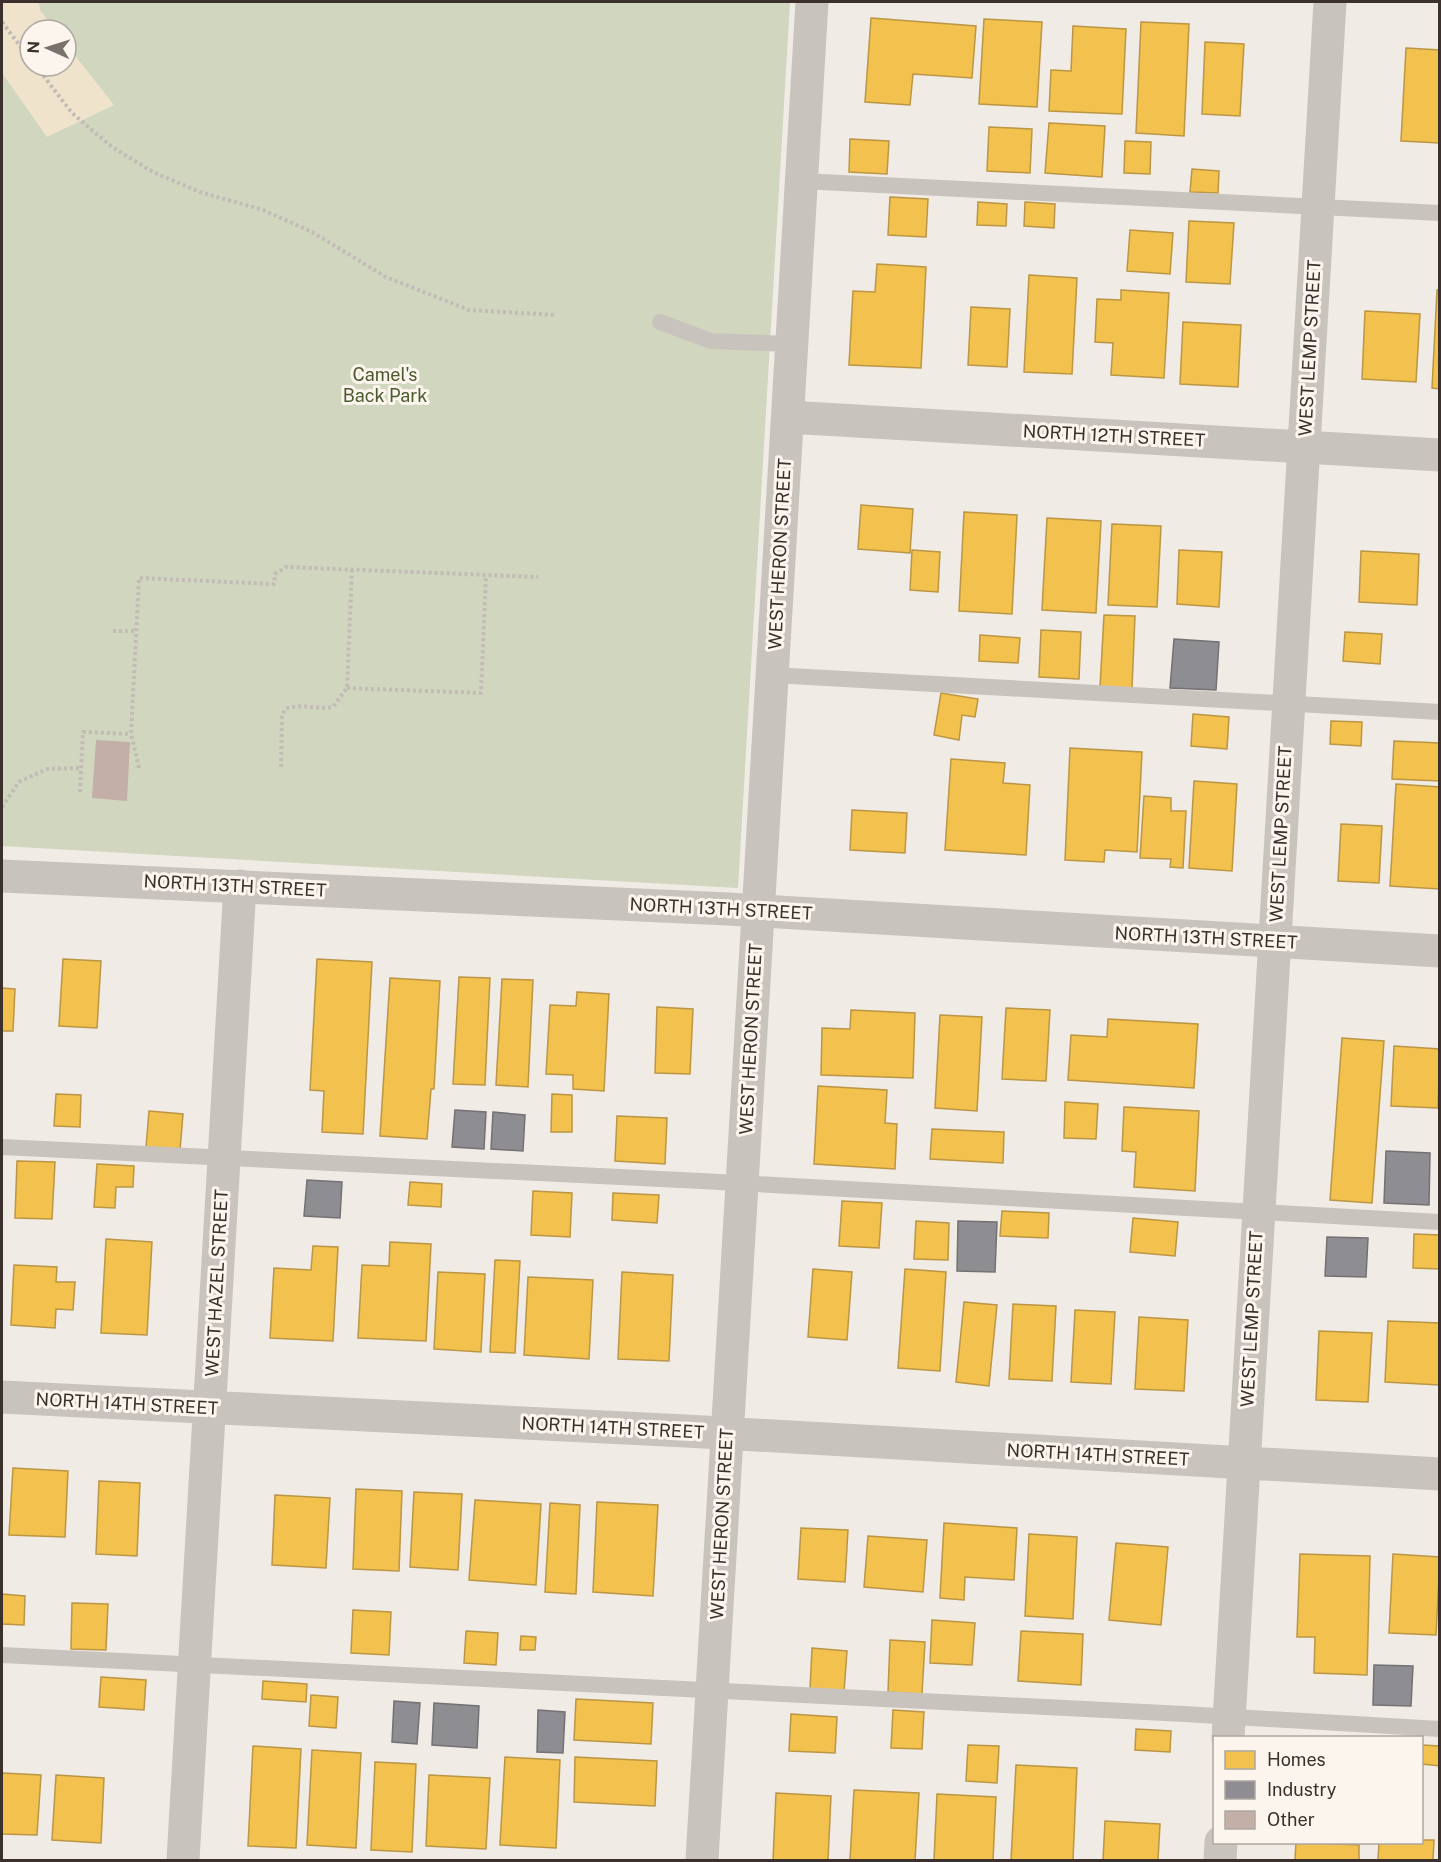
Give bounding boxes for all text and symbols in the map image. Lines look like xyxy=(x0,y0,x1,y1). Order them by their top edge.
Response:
north arrow xyxy=(18,18,78,78)
text: N xyxy=(24,40,43,54)
street label: WEST LEMP STREET xyxy=(1294,259,1325,437)
park label: Camel's Back Park xyxy=(343,364,427,406)
street label: NORTH 12TH STREET xyxy=(1022,420,1206,451)
street label: WEST HERON STREET xyxy=(764,457,795,650)
street label: WEST LEMP STREET xyxy=(1265,745,1296,923)
street label: NORTH 13TH STREET xyxy=(143,870,327,901)
street label: NORTH 13TH STREET xyxy=(629,893,813,924)
street label: NORTH 13TH STREET xyxy=(1114,922,1298,953)
street label: WEST HERON STREET xyxy=(735,942,766,1135)
street label: WEST HAZEL STREET xyxy=(201,1188,232,1377)
street label: WEST LEMP STREET xyxy=(1236,1230,1267,1408)
street label: NORTH 14TH STREET xyxy=(35,1388,219,1419)
street label: NORTH 14TH STREET xyxy=(521,1412,705,1443)
street label: WEST HERON STREET xyxy=(706,1427,737,1620)
street label: NORTH 14TH STREET xyxy=(1006,1439,1190,1470)
legend xyxy=(1213,1736,1423,1844)
text: Homes xyxy=(1267,1749,1326,1770)
text: Industry xyxy=(1267,1779,1337,1800)
text: Other xyxy=(1267,1809,1315,1830)

